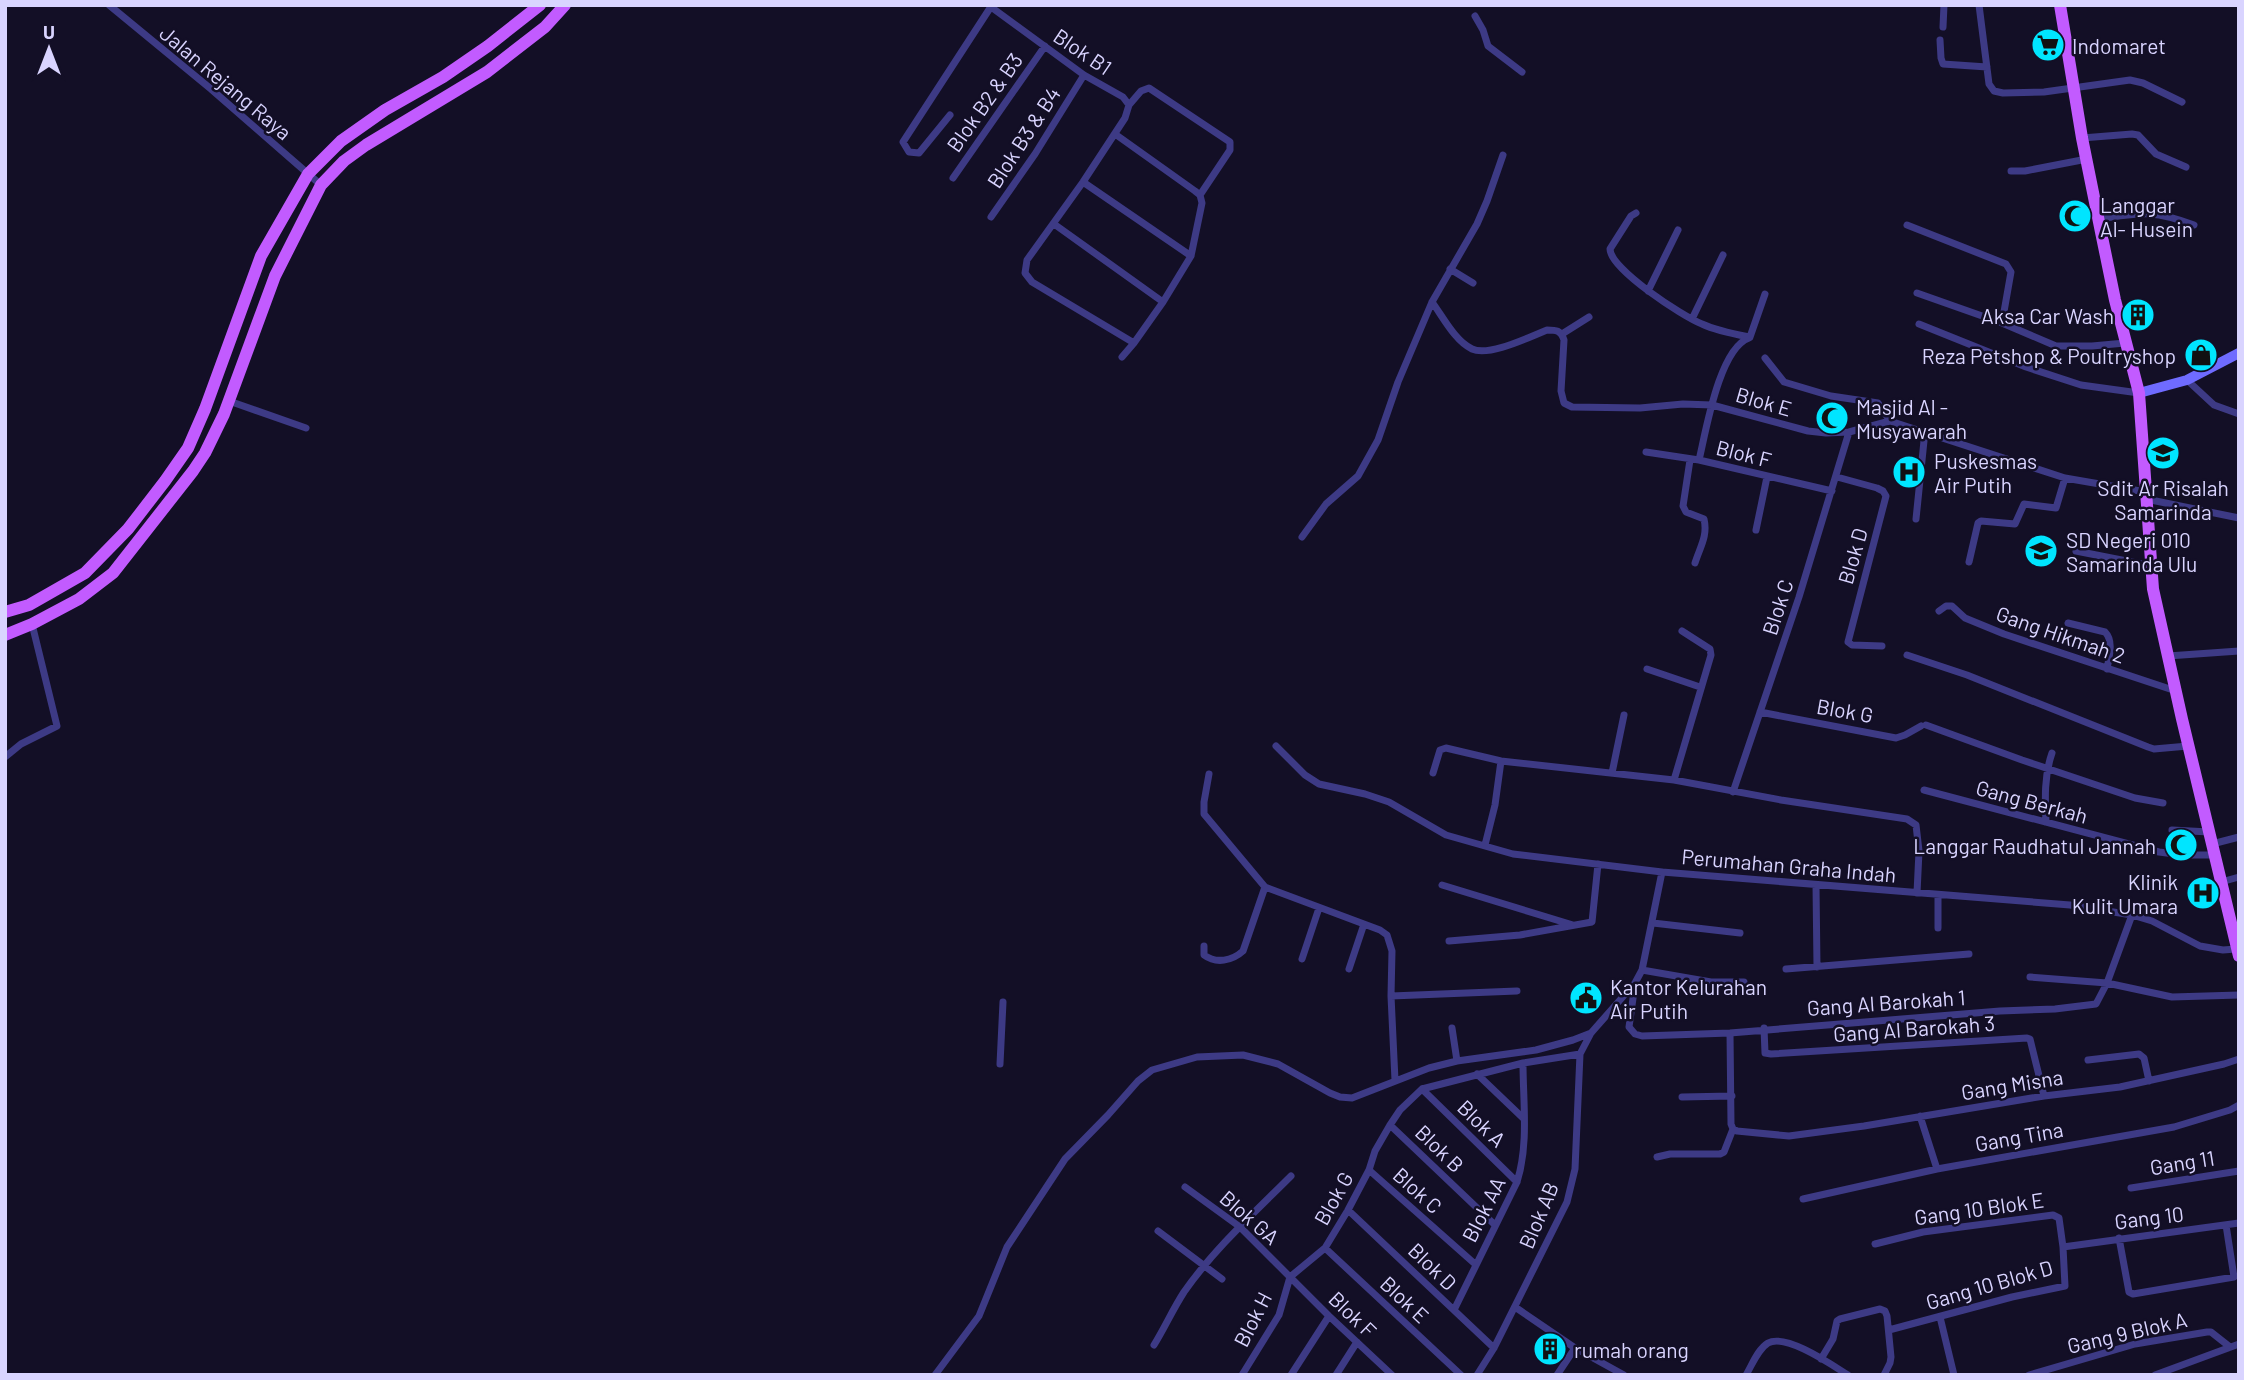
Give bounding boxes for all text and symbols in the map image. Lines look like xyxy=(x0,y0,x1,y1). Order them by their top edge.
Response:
north arrow xyxy=(14,14,84,84)
text: U xyxy=(43,20,55,43)
street label: Jalan Rejang Raya xyxy=(155,20,297,144)
street label: Blok B1 xyxy=(1049,23,1117,79)
supermarket icon: Indomaret xyxy=(2029,26,2067,64)
place label: Indomaret xyxy=(2072,33,2166,58)
street label: Blok B2 & B3 xyxy=(941,48,1027,156)
street label: Blok B3 & B4 xyxy=(981,82,1065,192)
place label: Langgar Al- Husein xyxy=(2100,192,2193,241)
mosque icon: Langgar Al- Husein xyxy=(2056,197,2094,235)
building icon: Aksa Car Wash xyxy=(2119,296,2157,334)
place label: Aksa Car Wash xyxy=(1981,303,2114,328)
shop icon: Reza Petshop & Poultryshop xyxy=(2182,336,2220,374)
place label: Reza Petshop & Poultryshop xyxy=(1922,343,2176,368)
street label: Blok E xyxy=(1733,381,1795,421)
place label: Masjid Al - Musyawarah xyxy=(1856,394,1967,443)
mosque icon: Masjid Al - Musyawarah xyxy=(1813,399,1851,437)
street label: Blok F xyxy=(1714,434,1774,472)
school or university icon: Sdit Ar Risalah Samarinda xyxy=(2144,434,2182,472)
place label: Puskesmas Air Putih xyxy=(1934,448,2037,497)
hospital icon: Puskesmas Air Putih xyxy=(1890,453,1928,491)
place label: Sdit Ar Risalah Samarinda xyxy=(2097,475,2229,524)
street label: Blok D xyxy=(1832,525,1872,587)
place label: SD Negeri 010 Samarinda Ulu xyxy=(2066,527,2197,576)
school or university icon: SD Negeri 010 Samarinda Ulu xyxy=(2022,532,2060,570)
street label: Blok C xyxy=(1756,576,1798,638)
street label: Gang Hikmah 2 xyxy=(1993,600,2129,668)
street label: Blok G xyxy=(1815,693,1875,727)
street label: Gang Berkah xyxy=(1973,774,2091,828)
mosque icon: Langgar Raudhatul Jannah xyxy=(2162,826,2200,864)
place label: Langgar Raudhatul Jannah xyxy=(1913,833,2156,858)
street label: Perumahan Graha Indah xyxy=(1681,843,1897,887)
place label: Klinik Kulit Umara xyxy=(2072,869,2178,918)
hospital icon: Klinik Kulit Umara xyxy=(2184,874,2222,912)
place label: Kantor Kelurahan Air Putih xyxy=(1610,974,1767,1023)
public building icon: Kantor Kelurahan Air Putih xyxy=(1567,979,1605,1017)
street label: Gang Al Barokah 1 xyxy=(1806,984,1966,1020)
street label: Gang Al Barokah 3 xyxy=(1832,1010,1996,1046)
street label: Gang Misna xyxy=(1959,1064,2065,1104)
street label: Blok A xyxy=(1453,1094,1511,1152)
street label: Gang Tina xyxy=(1973,1116,2065,1156)
street label: Blok B xyxy=(1411,1119,1469,1177)
street label: Gang 11 xyxy=(2148,1145,2216,1179)
street label: Blok C xyxy=(1388,1162,1448,1218)
street label: Blok G xyxy=(1308,1167,1358,1229)
street label: Blok AA xyxy=(1456,1172,1510,1246)
street label: Blok AB xyxy=(1513,1178,1563,1252)
street label: Blok GA xyxy=(1215,1185,1285,1249)
street label: Gang 10 Blok E xyxy=(1913,1187,2045,1229)
street label: Gang 10 xyxy=(2113,1200,2185,1234)
street label: Blok D xyxy=(1404,1237,1462,1295)
street label: Gang 10 Blok D xyxy=(1923,1254,2055,1314)
street label: Blok E xyxy=(1376,1270,1434,1328)
street label: Blok F xyxy=(1324,1286,1382,1343)
street label: Blok H xyxy=(1228,1288,1276,1350)
street label: Gang 9 Blok A xyxy=(2065,1306,2190,1358)
building icon: rumah orang xyxy=(1531,1330,1569,1368)
place label: rumah orang xyxy=(1574,1337,1689,1362)

